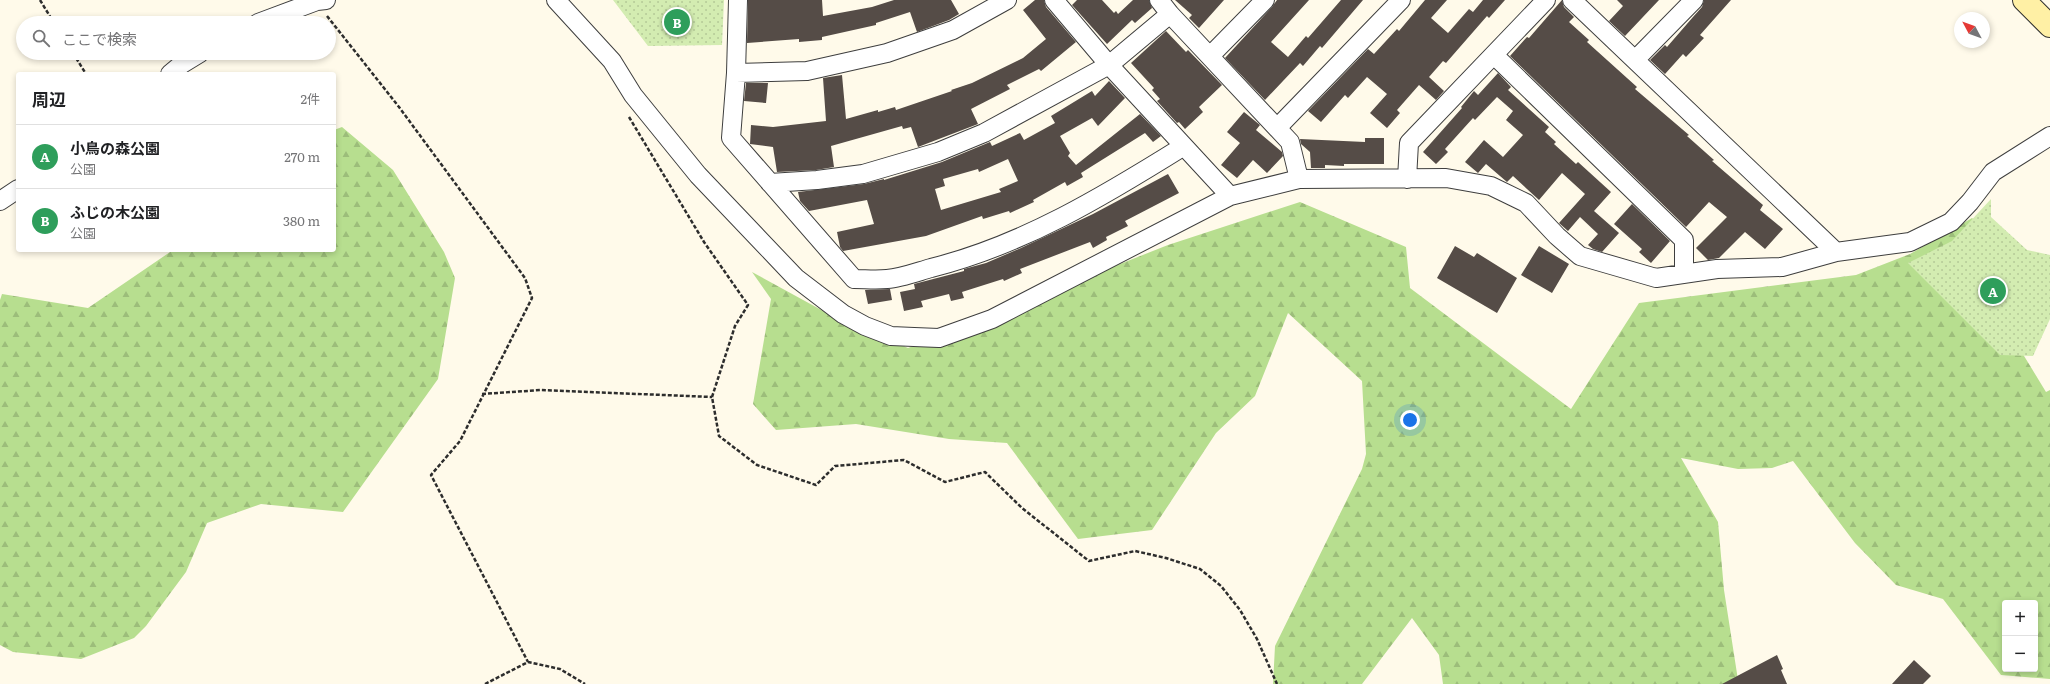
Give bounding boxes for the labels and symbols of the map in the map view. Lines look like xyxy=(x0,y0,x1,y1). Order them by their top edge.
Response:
pin: B xyxy=(664,7,690,37)
north arrow xyxy=(1954,12,1990,48)
pin: A xyxy=(1980,276,2006,306)
your location xyxy=(1400,410,1420,430)

